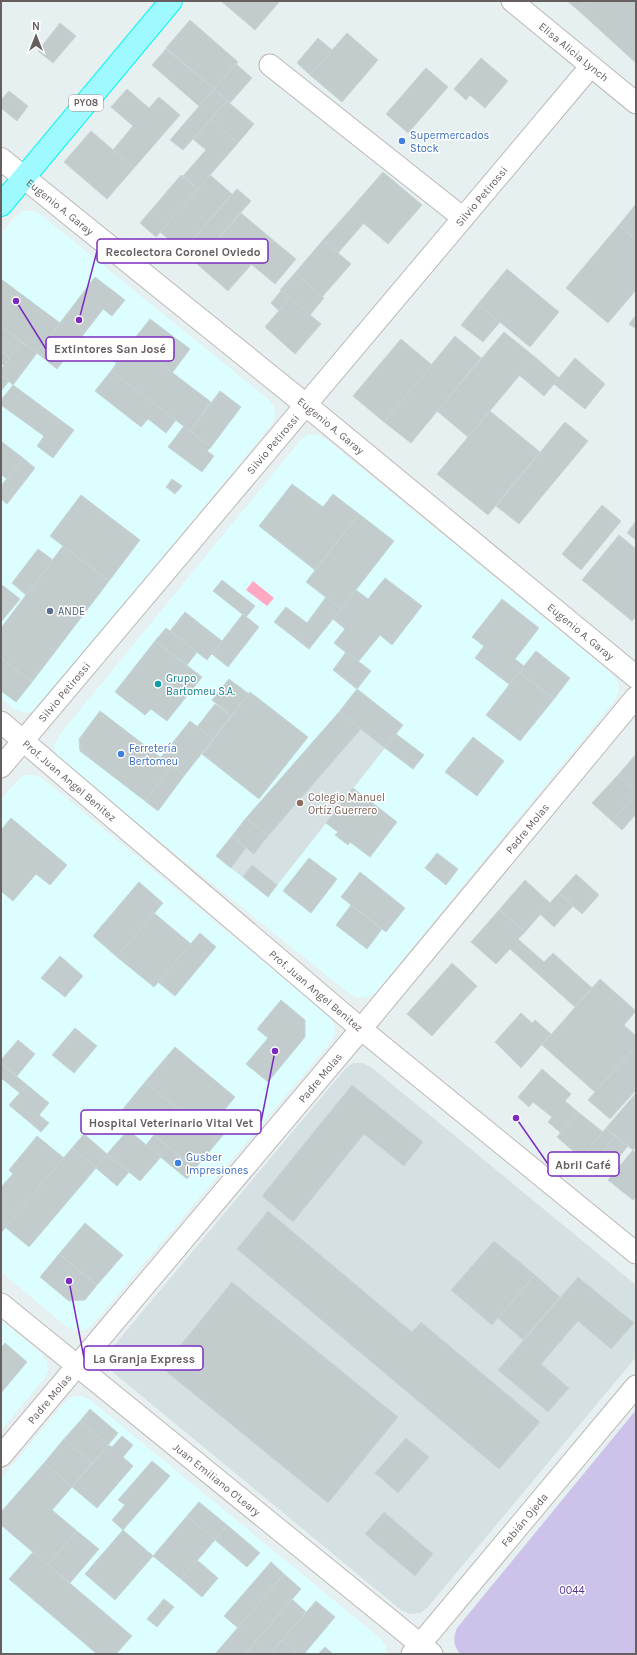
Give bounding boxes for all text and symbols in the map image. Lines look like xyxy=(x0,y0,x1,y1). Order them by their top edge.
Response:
north arrow xyxy=(16,16,56,56)
street label: Elisa Alicia Lynch xyxy=(536,19,611,84)
text: N xyxy=(32,20,40,33)
road number: PY08 xyxy=(69,95,103,111)
place label: Supermercados Stock xyxy=(410,129,490,155)
marker: Supermercados Stock xyxy=(397,136,407,146)
street label: Silvio Petirossi xyxy=(452,164,510,229)
street label: Eugenio A. Garay xyxy=(24,176,96,238)
callout: Recolectora Coronel Oviedo xyxy=(97,239,268,263)
text: Recolectora Coronel Oviedo xyxy=(105,245,261,259)
callout: Extintores San José xyxy=(46,337,174,361)
text: Extintores San José xyxy=(54,342,166,356)
street label: Eugenio A. Garay xyxy=(295,394,367,457)
street label: Silvio Petirossi xyxy=(244,411,302,477)
street label: Eugenio A. Garay xyxy=(545,600,617,663)
place label: ANDE xyxy=(58,605,85,618)
marker: ANDE xyxy=(45,606,55,616)
street label: Silvio Petirossi xyxy=(35,659,93,725)
place label: Grupo Bartomeu S.A. xyxy=(166,672,235,698)
marker: Grupo Bartomeu S.A. xyxy=(153,679,163,689)
street label: Prof. Juan Angel Benitez xyxy=(20,737,119,824)
place label: Ferretería Bertomeu xyxy=(129,742,178,768)
marker: Ferretería Bertomeu xyxy=(116,749,126,759)
place label: Colegio Manuel Ortíz Guerrero xyxy=(308,791,385,817)
marker: Colegio Manuel Ortíz Guerrero xyxy=(295,798,305,808)
street label: Padre Molas xyxy=(503,800,552,856)
street label: Prof. Juan Angel Benitez xyxy=(267,947,365,1034)
street label: Padre Molas xyxy=(295,1050,345,1105)
callout: Hospital Veterinario Vital Vet xyxy=(81,1110,261,1134)
text: Hospital Veterinario Vital Vet xyxy=(89,1116,254,1130)
place label: Gusber Impresiones xyxy=(186,1151,249,1177)
callout: Abril Café xyxy=(548,1152,619,1176)
marker: Gusber Impresiones xyxy=(173,1158,183,1168)
text: Abril Café xyxy=(555,1158,611,1172)
callout: La Granja Express xyxy=(84,1346,203,1370)
text: La Granja Express xyxy=(93,1352,195,1366)
street label: Padre Molas xyxy=(25,1371,74,1426)
street label: Juan Emiliano O'Leary xyxy=(171,1440,263,1519)
street label: Fabián Ojeda xyxy=(498,1490,550,1549)
park label: 0044 xyxy=(559,1584,585,1597)

